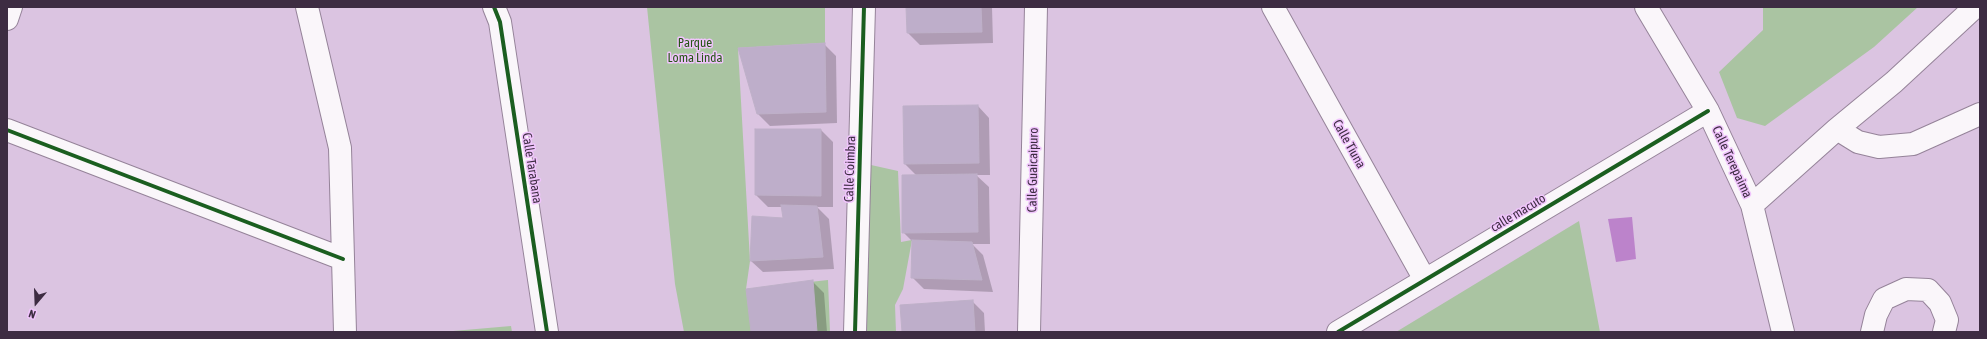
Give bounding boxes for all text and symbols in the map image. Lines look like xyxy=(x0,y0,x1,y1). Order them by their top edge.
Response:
park label: Parque Loma Linda xyxy=(668,35,722,66)
street label: Calle Tiuna xyxy=(1329,117,1369,171)
street label: Calle Terepaima xyxy=(1709,124,1755,200)
street label: Calle Guaicaipuro xyxy=(1024,127,1042,213)
street label: Calle Tarabana xyxy=(519,132,545,204)
street label: Calle Coimbra xyxy=(841,136,859,202)
street label: calle macuto xyxy=(1488,190,1548,236)
north arrow xyxy=(16,283,56,323)
text: N xyxy=(27,308,37,321)

